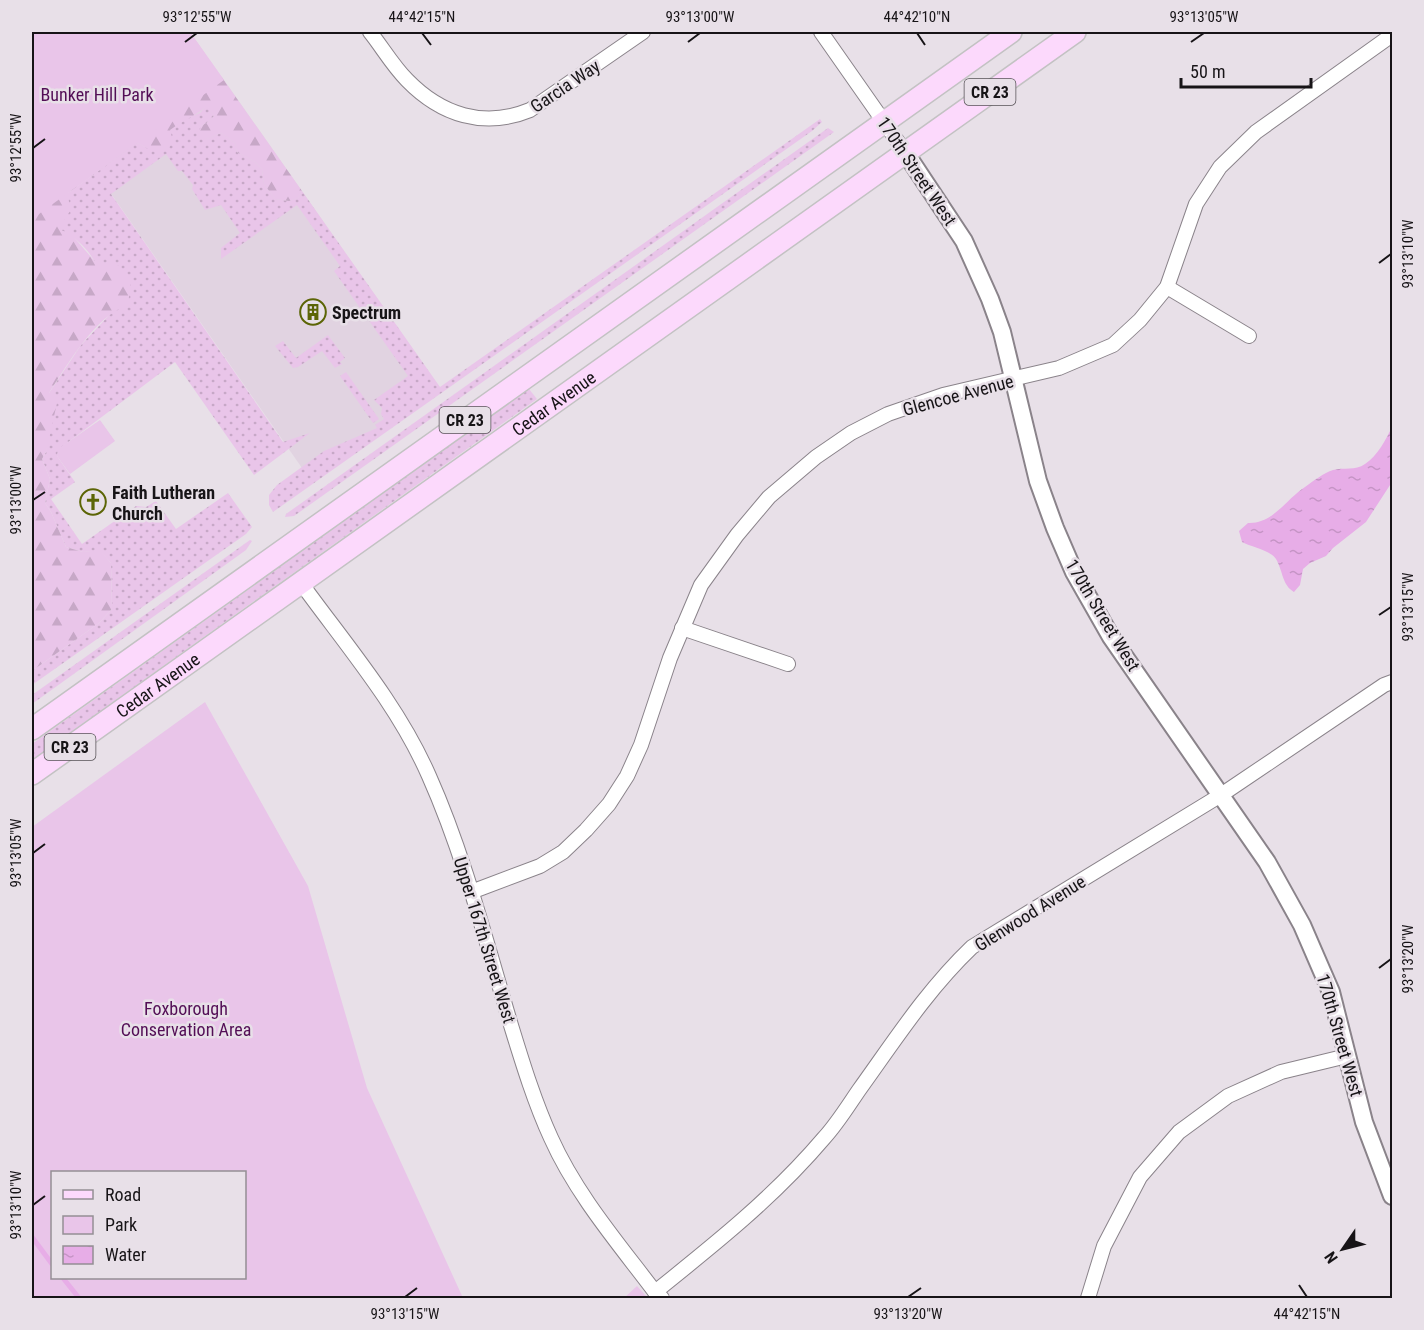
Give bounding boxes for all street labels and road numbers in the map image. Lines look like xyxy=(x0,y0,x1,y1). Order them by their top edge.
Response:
street label: Garcia Way xyxy=(526,55,604,117)
road number: CR 23 xyxy=(964,79,1016,105)
street label: 170th Street West xyxy=(873,113,961,229)
street label: Cedar Avenue xyxy=(508,366,599,440)
street label: Glencoe Avenue xyxy=(900,370,1016,420)
road number: CR 23 xyxy=(440,407,490,433)
street label: 170th Street West xyxy=(1061,555,1145,675)
street label: Cedar Avenue xyxy=(112,648,203,722)
road number: CR 23 xyxy=(44,734,96,760)
street label: Upper 167th Street West xyxy=(450,854,520,1026)
street label: Glenwood Avenue xyxy=(971,871,1089,955)
street label: 170th Street West xyxy=(1312,971,1368,1099)

